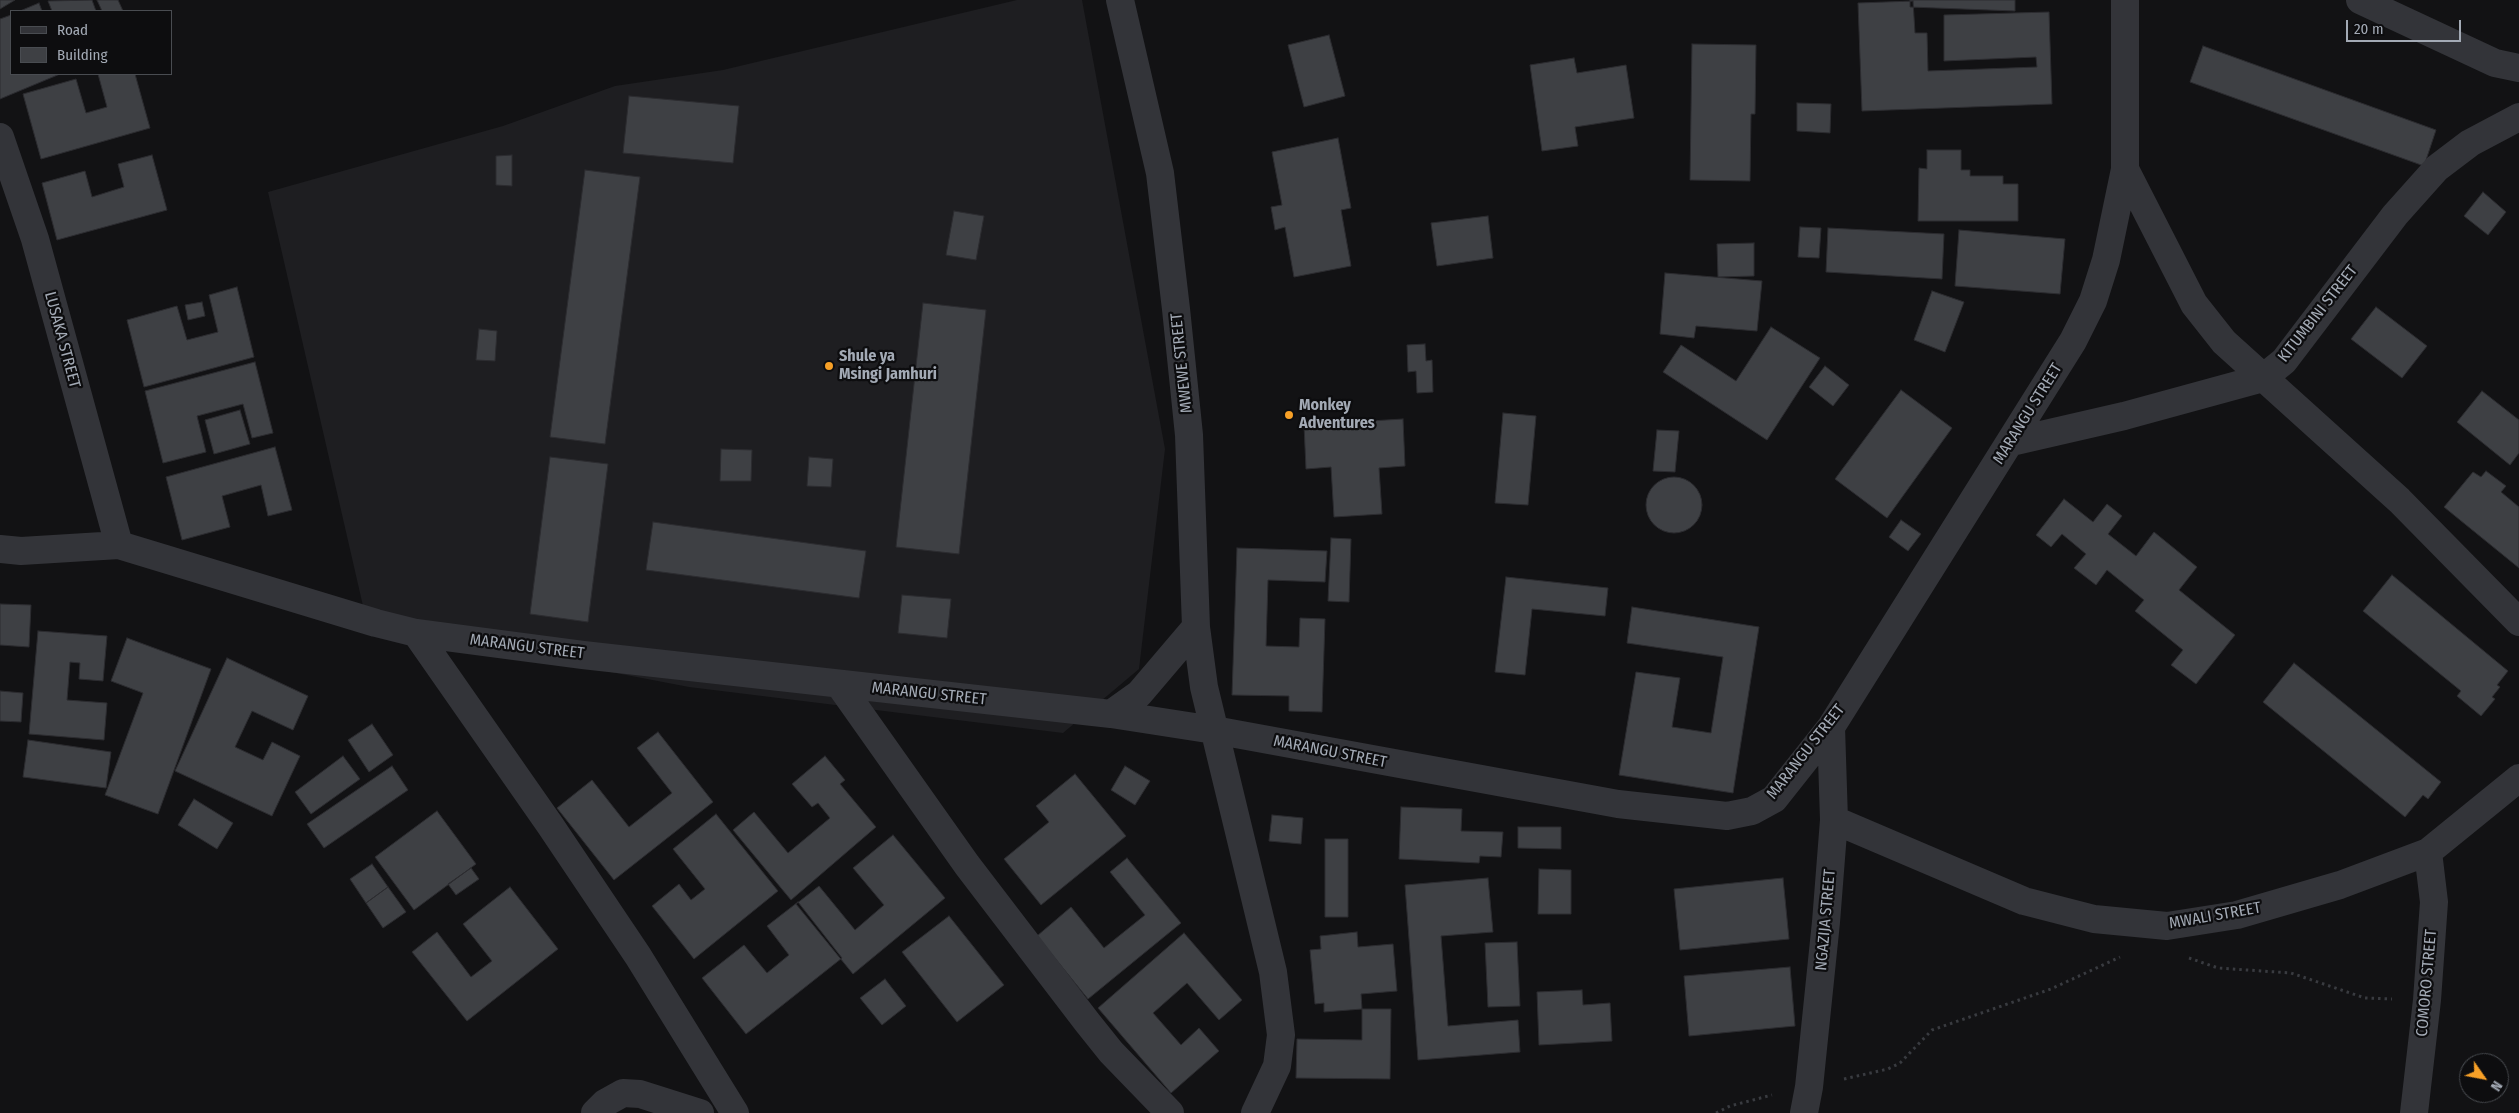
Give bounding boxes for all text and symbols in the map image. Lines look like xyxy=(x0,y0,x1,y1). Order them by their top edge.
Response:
legend xyxy=(10,10,172,75)
scale bar xyxy=(2349,10,2464,42)
text: 20 m xyxy=(2354,20,2384,38)
text: Road xyxy=(57,21,88,39)
text: Building xyxy=(57,46,108,64)
street label: KITUMBINI STREET xyxy=(2274,262,2362,366)
street label: LUSAKA STREET xyxy=(40,290,84,390)
street label: MWEWE STREET xyxy=(1167,312,1197,414)
place label: Shule ya Msingi Jamhuri xyxy=(839,347,937,385)
marker: Shule ya Msingi Jamhuri xyxy=(823,360,835,372)
street label: MARANGU STREET xyxy=(1989,360,2067,468)
place label: Monkey Adventures xyxy=(1299,396,1375,434)
marker: Monkey Adventures xyxy=(1283,409,1295,421)
street label: MARANGU STREET xyxy=(469,630,585,664)
street label: MARANGU STREET xyxy=(871,678,987,710)
street label: MARANGU STREET xyxy=(1763,701,1849,803)
street label: MARANGU STREET xyxy=(1272,732,1388,772)
street label: NGAZIJA STREET xyxy=(1812,869,1840,971)
street label: MWALI STREET xyxy=(2168,898,2262,934)
street label: COMORO STREET xyxy=(2413,929,2441,1037)
north arrow xyxy=(2459,1053,2509,1103)
text: N xyxy=(2487,1078,2506,1094)

